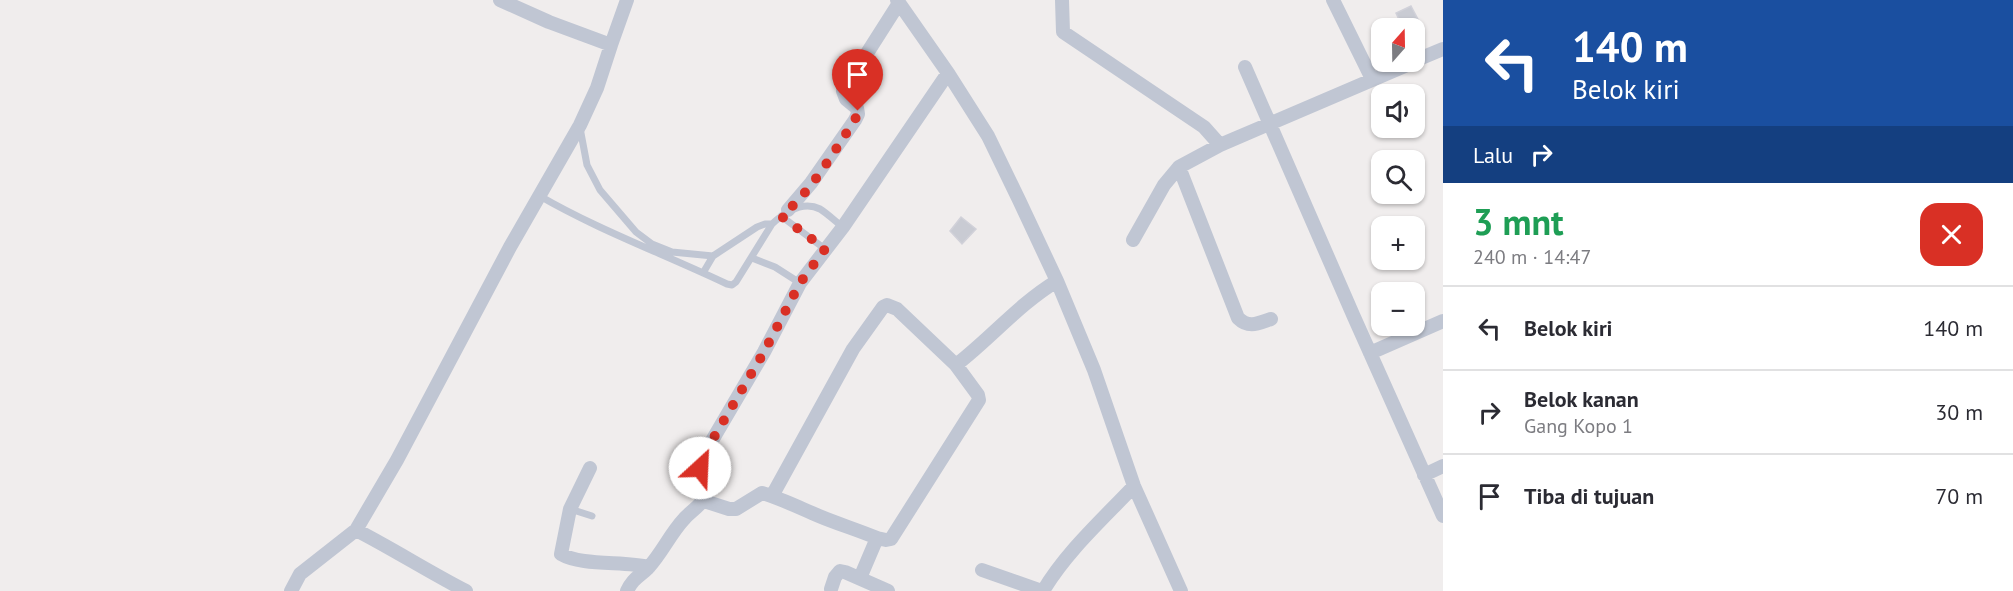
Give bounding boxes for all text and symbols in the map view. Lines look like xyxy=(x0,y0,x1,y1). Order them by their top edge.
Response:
north arrow xyxy=(1371,18,1425,72)
map controls xyxy=(1371,18,1425,336)
text: 140 m xyxy=(1572,19,1688,74)
icon: left xyxy=(1473,24,1551,102)
pin xyxy=(832,49,883,111)
icon: arrive xyxy=(841,58,874,91)
text: Belok kiri xyxy=(1572,72,1680,106)
button: sound xyxy=(1371,84,1425,138)
icon: right xyxy=(1525,138,1558,171)
text: Lalu xyxy=(1473,141,1513,169)
button: search xyxy=(1371,150,1425,204)
text: 3 mnt xyxy=(1473,198,1564,245)
button: close xyxy=(1920,203,1983,266)
button: + xyxy=(1371,216,1425,270)
text: 240 m · 14:47 xyxy=(1473,244,1591,270)
button: − xyxy=(1371,282,1425,336)
icon: left xyxy=(1473,312,1506,345)
text: Belok kiri xyxy=(1524,314,1613,342)
text: 140 m xyxy=(1923,314,1983,342)
text: Belok kanan xyxy=(1524,385,1639,413)
icon: right xyxy=(1473,396,1506,429)
text: 30 m xyxy=(1935,398,1983,426)
text: Gang Kopo 1 xyxy=(1524,413,1633,439)
position arrow xyxy=(668,436,732,500)
icon: arrive xyxy=(1473,480,1506,513)
text: Tiba di tujuan xyxy=(1524,482,1654,510)
text: 70 m xyxy=(1935,482,1983,510)

